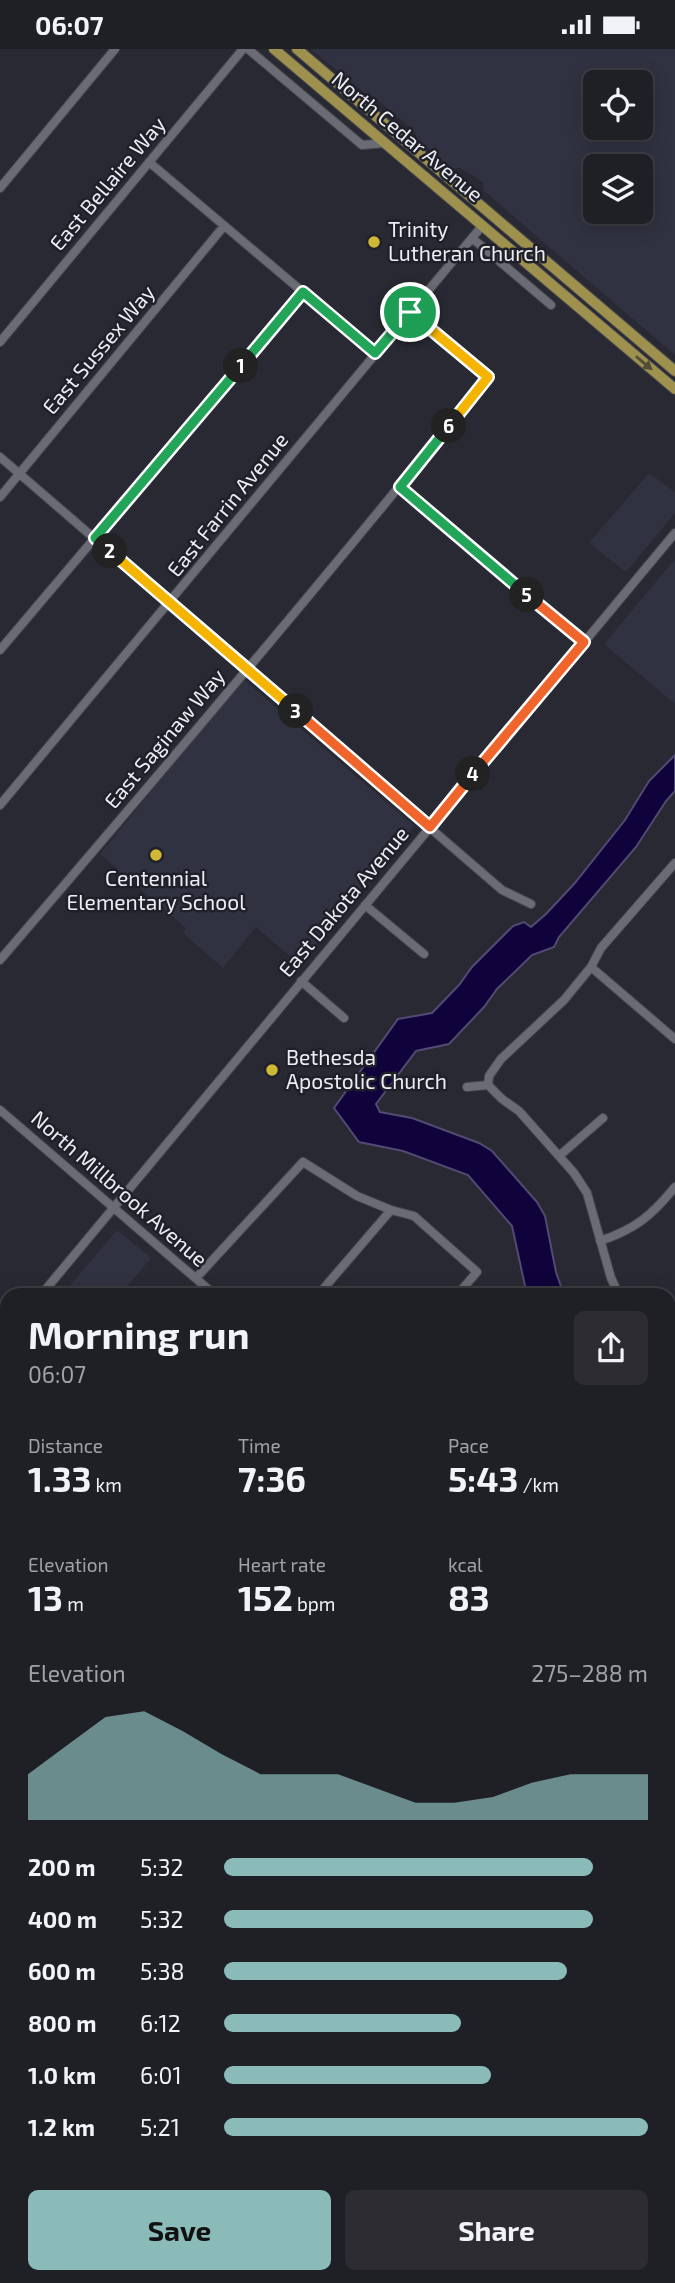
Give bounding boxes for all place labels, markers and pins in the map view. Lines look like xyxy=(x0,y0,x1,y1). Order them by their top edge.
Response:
place label: Trinity Lutheran Church xyxy=(388,216,546,265)
marker: Trinity Lutheran Church xyxy=(366,234,382,250)
pin xyxy=(380,282,440,342)
pin: 1 xyxy=(224,349,258,383)
pin: 6 xyxy=(432,409,466,443)
pin: 2 xyxy=(92,533,128,569)
pin: 5 xyxy=(510,577,544,613)
pin: 3 xyxy=(278,693,314,729)
pin: 4 xyxy=(456,757,490,791)
marker: Centennial Elementary School xyxy=(148,847,164,863)
place label: Centennial Elementary School xyxy=(67,865,246,914)
place label: Bethesda Apostolic Church xyxy=(286,1044,447,1093)
marker: Bethesda Apostolic Church xyxy=(264,1062,280,1078)

